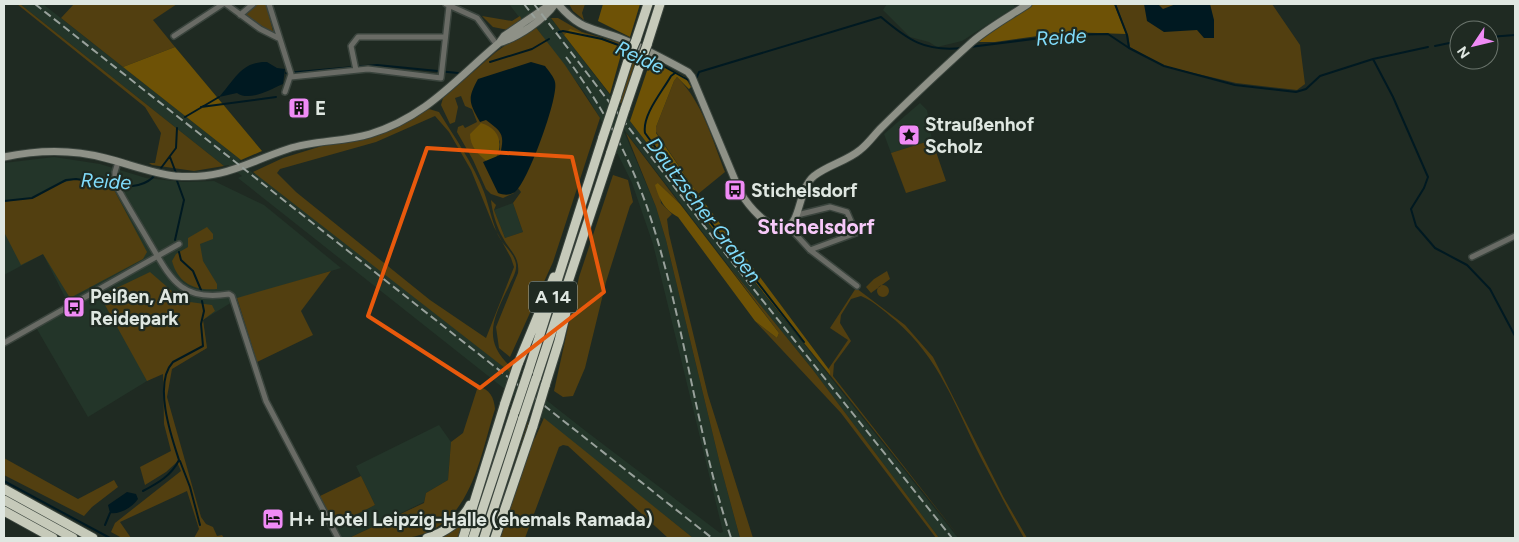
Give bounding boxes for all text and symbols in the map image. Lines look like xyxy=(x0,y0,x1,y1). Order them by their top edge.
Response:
north arrow xyxy=(1449,20,1499,70)
water label: Reide xyxy=(1035,23,1087,51)
water label: Reide xyxy=(612,35,668,79)
text: N xyxy=(1454,43,1474,61)
building icon: E xyxy=(287,96,311,120)
place label: E xyxy=(315,97,326,120)
place label: Straußenhof Scholz xyxy=(925,113,1035,158)
place icon: Straußenhof Scholz xyxy=(897,123,921,147)
water label: Dautzscher Graben xyxy=(641,133,767,287)
water label: Reide xyxy=(80,168,132,194)
bus stop icon: Stichelsdorf xyxy=(723,178,747,202)
place label: Stichelsdorf xyxy=(751,179,858,202)
district label: Stichelsdorf xyxy=(757,214,876,239)
road number: A 14 xyxy=(529,282,577,312)
place label: Peißen, Am Reidepark xyxy=(90,285,189,330)
bus stop icon: Peißen, Am Reidepark xyxy=(62,295,86,319)
hotel icon: H+ Hotel Leipzig-Halle (ehemals Ramada) xyxy=(261,507,285,531)
place label: H+ Hotel Leipzig-Halle (ehemals Ramada) xyxy=(289,508,653,531)

